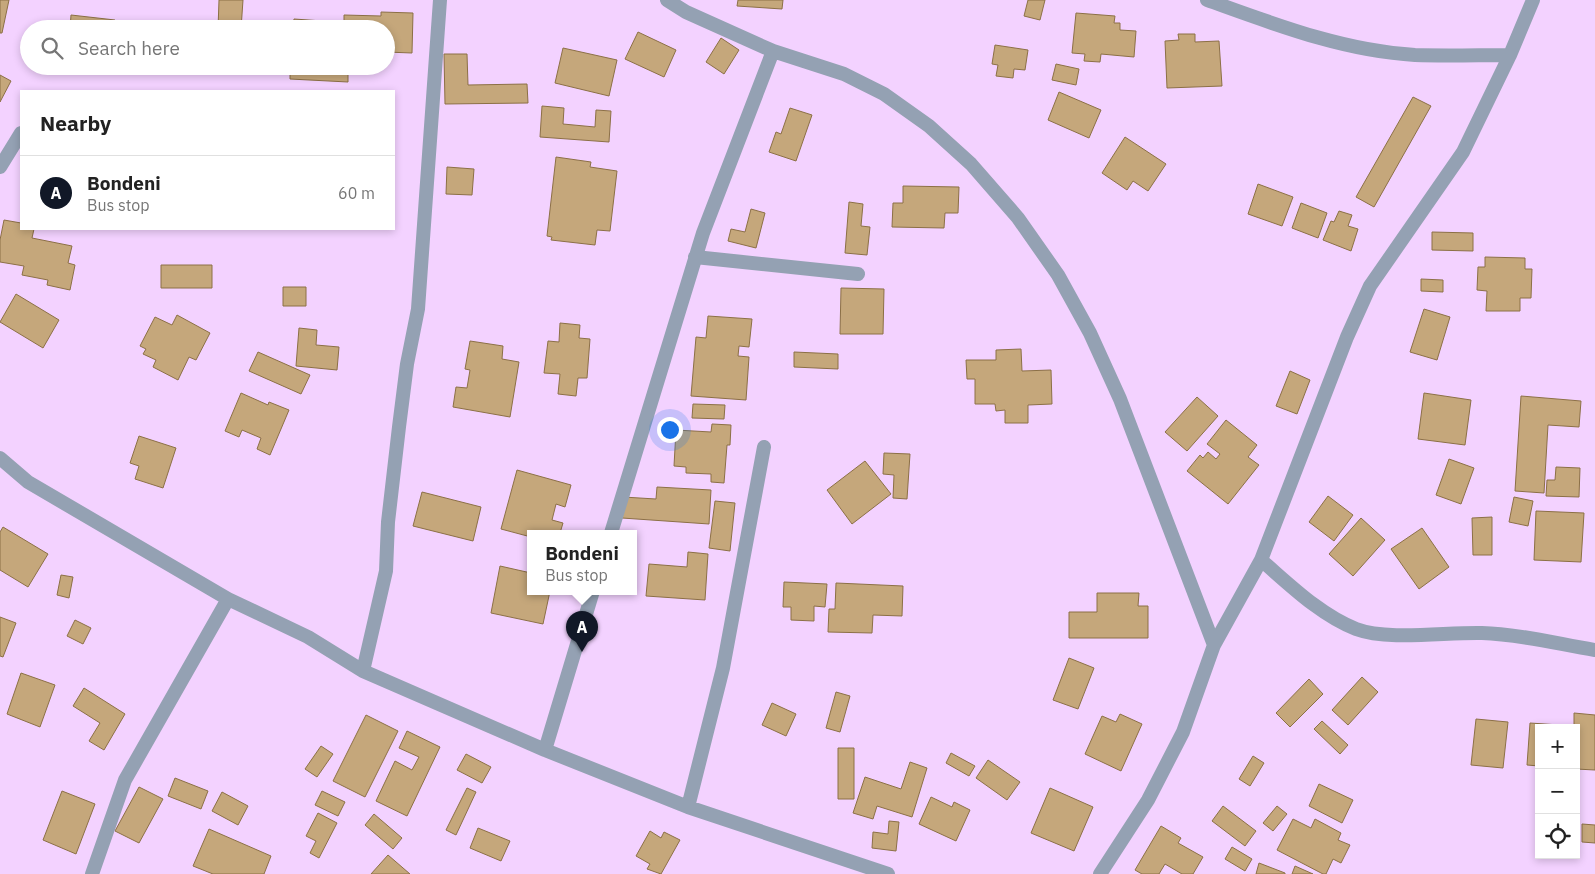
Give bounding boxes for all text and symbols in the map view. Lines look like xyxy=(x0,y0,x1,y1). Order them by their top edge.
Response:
search box xyxy=(20,20,395,75)
icon: search xyxy=(38,34,66,62)
text: Search here xyxy=(78,36,180,60)
text: Nearby xyxy=(40,109,111,137)
text: Bondeni xyxy=(87,171,161,195)
text: A xyxy=(51,183,61,203)
text: 60 m xyxy=(338,183,375,203)
text: Bus stop xyxy=(87,195,150,215)
your location xyxy=(657,417,683,443)
popup xyxy=(527,530,637,595)
text: Bondeni xyxy=(545,541,619,565)
text: Bus stop xyxy=(545,565,608,585)
pin: A xyxy=(566,611,598,652)
map controls xyxy=(1535,724,1580,859)
button: + xyxy=(1535,724,1580,769)
button: − xyxy=(1535,769,1580,814)
button: locate xyxy=(1535,814,1580,859)

